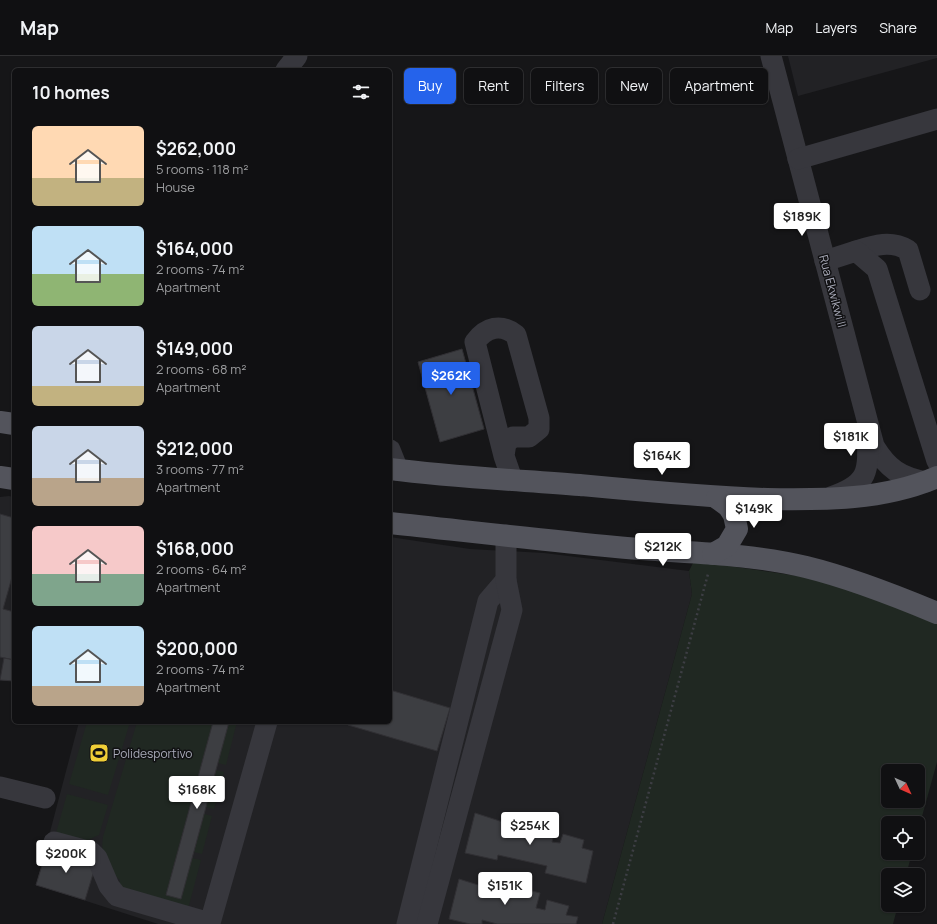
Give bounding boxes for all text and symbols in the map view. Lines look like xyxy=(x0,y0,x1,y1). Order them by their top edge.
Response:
text: Map xyxy=(20,15,59,41)
text: Map xyxy=(765,18,793,37)
text: Layers xyxy=(815,18,857,37)
text: Share xyxy=(879,18,917,37)
chip: Buy xyxy=(404,68,456,104)
chip: Rent xyxy=(464,68,523,104)
chip: Filters xyxy=(531,68,598,104)
chip: New xyxy=(606,68,662,104)
chip: Apartment xyxy=(670,68,768,104)
text: 10 homes xyxy=(32,81,110,104)
icon: filters xyxy=(350,81,372,103)
text: $262,000 xyxy=(156,137,236,160)
icon: home xyxy=(64,142,112,190)
text: 5 rooms · 118 m² xyxy=(156,160,249,178)
text: House xyxy=(156,178,195,196)
pin: $189K xyxy=(774,203,830,237)
text: $189K xyxy=(783,207,821,225)
text: $164,000 xyxy=(156,237,233,260)
icon: home xyxy=(64,242,112,290)
street label: Rua Ekwikwi II xyxy=(815,253,851,329)
text: 2 rooms · 74 m² xyxy=(156,260,244,278)
text: Apartment xyxy=(156,278,220,296)
text: $149,000 xyxy=(156,337,233,360)
icon: home xyxy=(64,342,112,390)
text: 2 rooms · 68 m² xyxy=(156,360,246,378)
pin: $262K xyxy=(423,362,479,396)
text: $262K xyxy=(431,366,471,384)
text: Apartment xyxy=(156,378,220,396)
pin: $181K xyxy=(823,423,879,457)
text: $181K xyxy=(833,427,869,445)
text: $212,000 xyxy=(156,437,233,460)
icon: home xyxy=(64,442,112,490)
pin: $164K xyxy=(634,442,690,476)
text: $164K xyxy=(643,446,681,464)
text: 3 rooms · 77 m² xyxy=(156,460,244,478)
text: Apartment xyxy=(156,478,220,496)
pin: $149K xyxy=(726,495,782,529)
text: $149K xyxy=(735,499,773,517)
pin: $212K xyxy=(635,533,691,567)
text: $168,000 xyxy=(156,537,234,560)
text: $212K xyxy=(644,537,682,555)
icon: home xyxy=(64,542,112,590)
text: 2 rooms · 64 m² xyxy=(156,560,247,578)
text: Apartment xyxy=(156,578,220,596)
text: $200,000 xyxy=(156,637,238,660)
icon: home xyxy=(64,642,112,690)
text: 2 rooms · 74 m² xyxy=(156,660,244,678)
text: Apartment xyxy=(156,678,220,696)
sports icon: Polidesportivo xyxy=(88,742,110,764)
place label: Polidesportivo xyxy=(113,745,192,762)
north arrow xyxy=(881,764,925,808)
map controls xyxy=(881,764,925,912)
pin: $168K xyxy=(169,776,225,810)
text: $168K xyxy=(178,780,216,798)
pin: $254K xyxy=(502,812,558,846)
text: $254K xyxy=(510,816,550,834)
button: locate xyxy=(881,816,925,860)
pin: $200K xyxy=(38,840,94,874)
text: $200K xyxy=(45,844,87,862)
button: layers xyxy=(881,868,925,912)
pin: $151K xyxy=(477,872,533,906)
text: $151K xyxy=(487,876,523,894)

